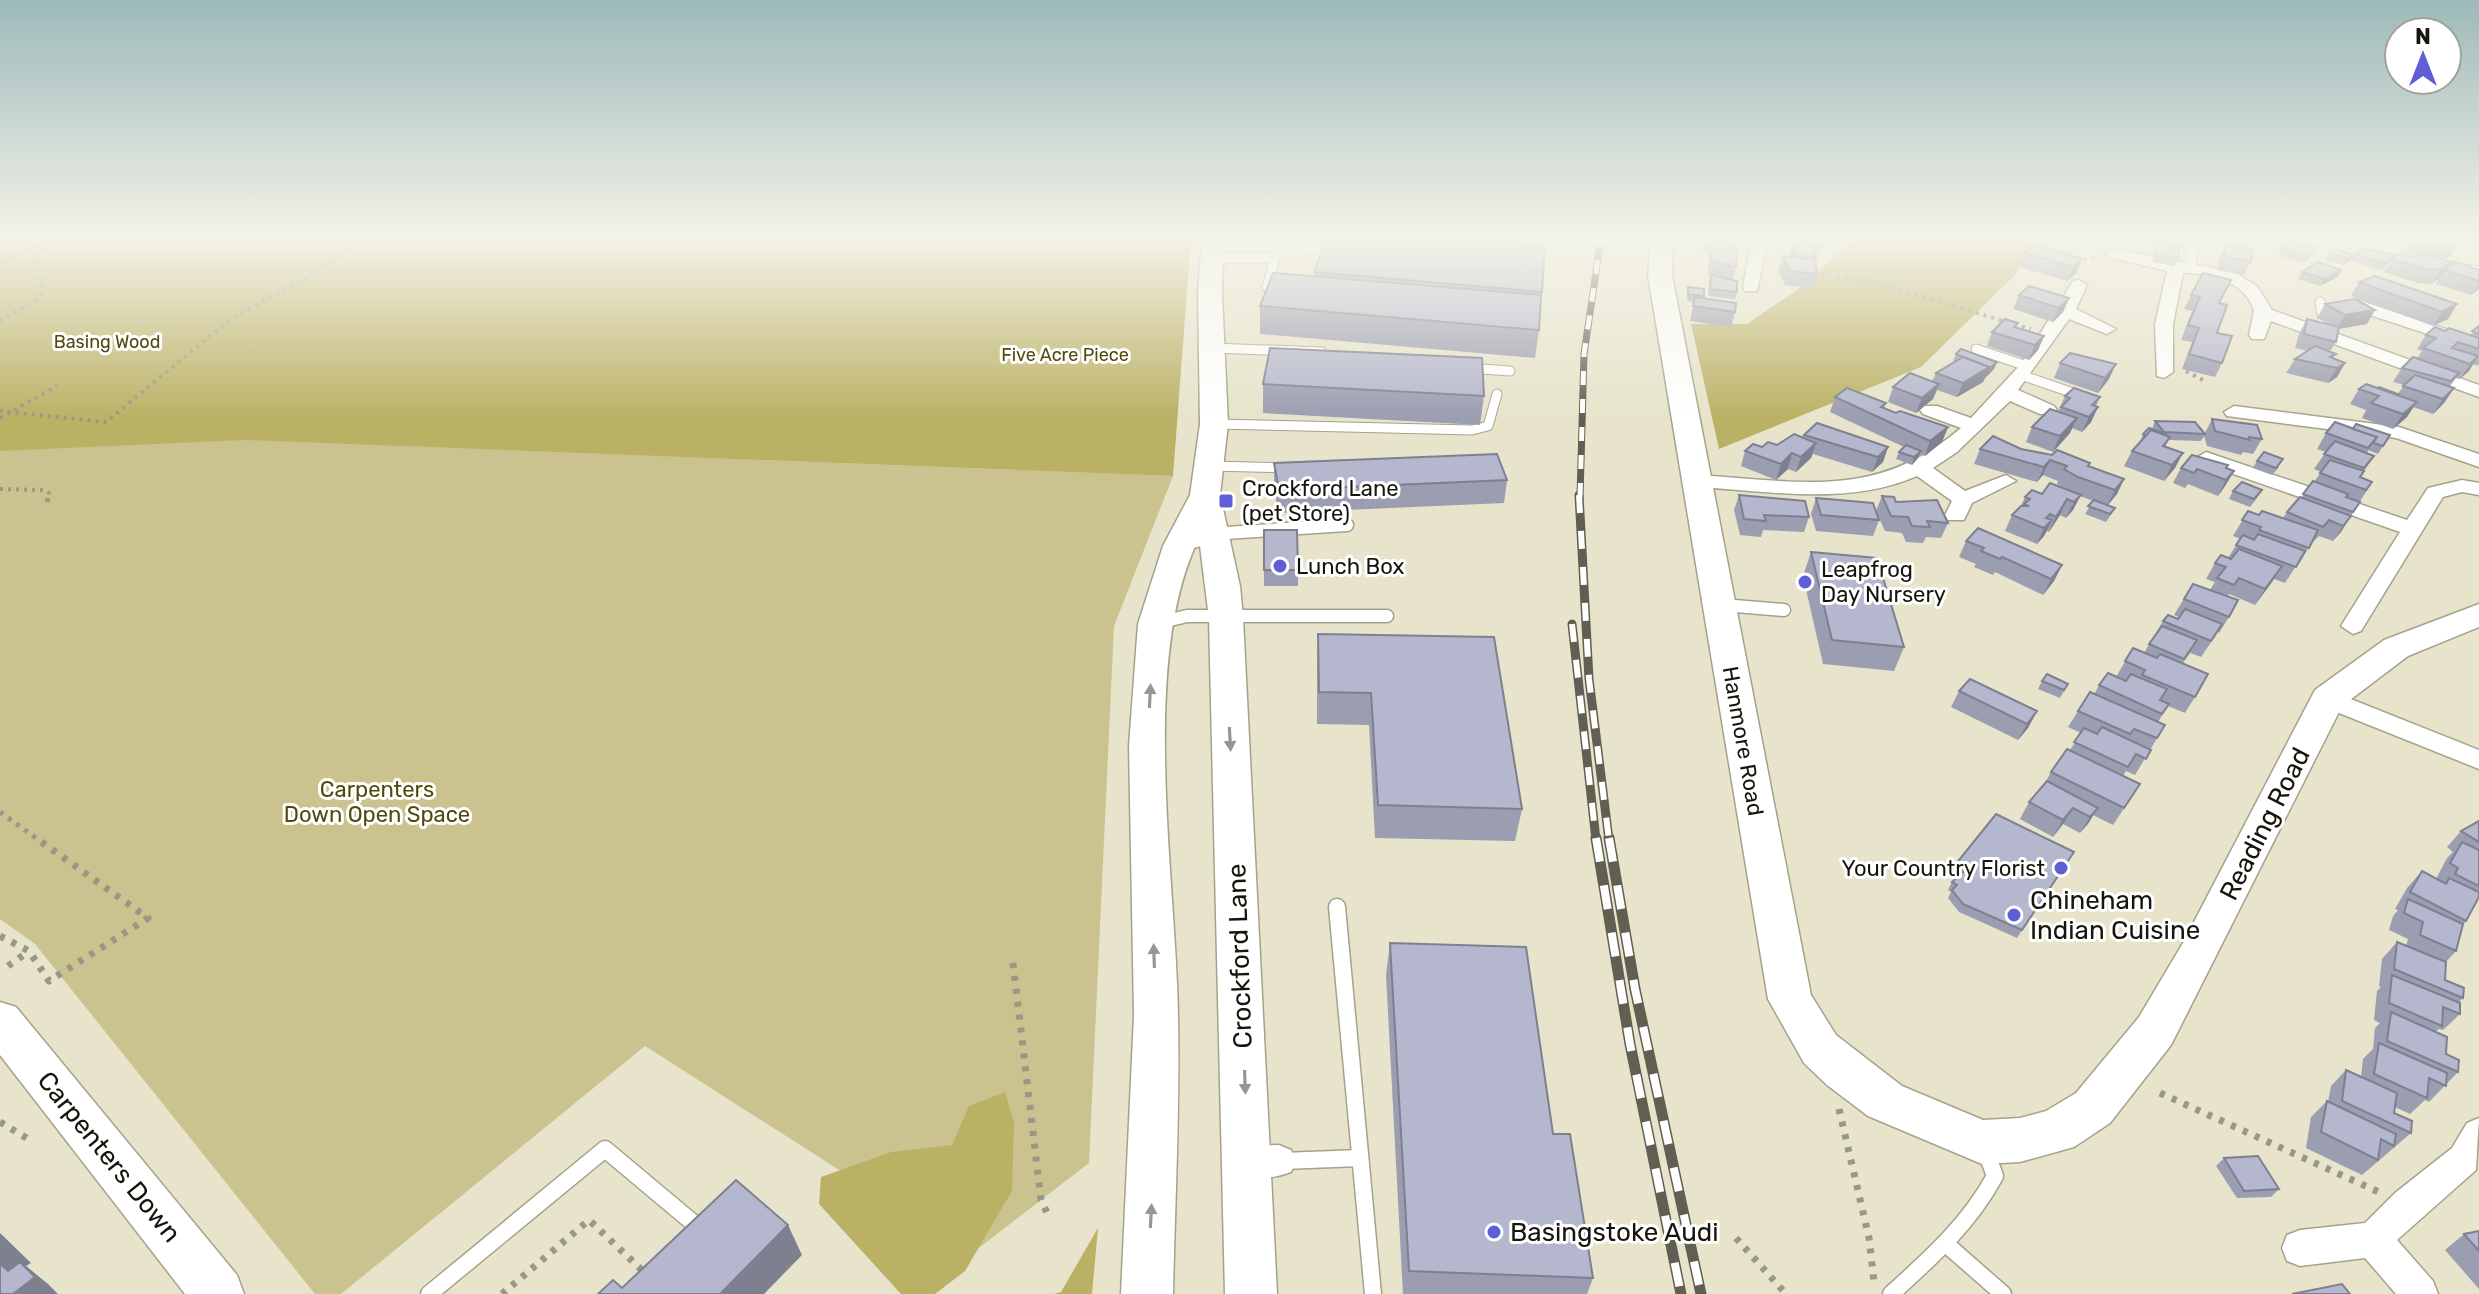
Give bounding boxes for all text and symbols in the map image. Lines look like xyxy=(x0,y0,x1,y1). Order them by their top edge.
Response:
north arrow xyxy=(2383,16,2463,96)
text: N xyxy=(2415,23,2431,50)
park label: Basing Wood xyxy=(54,331,160,353)
park label: Five Acre Piece xyxy=(1001,344,1129,366)
place label: Crockford Lane (pet Store) xyxy=(1242,475,1399,527)
marker: Crockford Lane (pet Store) xyxy=(1217,492,1235,510)
place label: Lunch Box xyxy=(1296,553,1405,580)
place label: Leapfrog Day Nursery xyxy=(1821,556,1946,608)
marker: Lunch Box xyxy=(1271,557,1289,575)
marker: Leapfrog Day Nursery xyxy=(1796,573,1814,591)
street label: Hanmore Road xyxy=(1717,664,1769,818)
one-way arrow xyxy=(1144,683,1157,708)
one-way arrow xyxy=(1224,727,1237,752)
street label: Reading Road xyxy=(2213,743,2317,905)
park label: Carpenters Down Open Space xyxy=(284,776,470,828)
place label: Your Country Florist xyxy=(1842,855,2045,882)
marker: Your Country Florist xyxy=(2052,859,2070,877)
street label: Crockford Lane xyxy=(1221,863,1259,1049)
place label: Chineham Indian Cuisine xyxy=(2030,885,2200,946)
marker: Chineham Indian Cuisine xyxy=(2005,906,2023,924)
one-way arrow xyxy=(1147,943,1160,968)
street label: Carpenters Down xyxy=(31,1065,187,1249)
one-way arrow xyxy=(1238,1070,1251,1095)
one-way arrow xyxy=(1144,1203,1157,1228)
place label: Basingstoke Audi xyxy=(1510,1217,1719,1248)
marker: Basingstoke Audi xyxy=(1485,1223,1503,1241)

